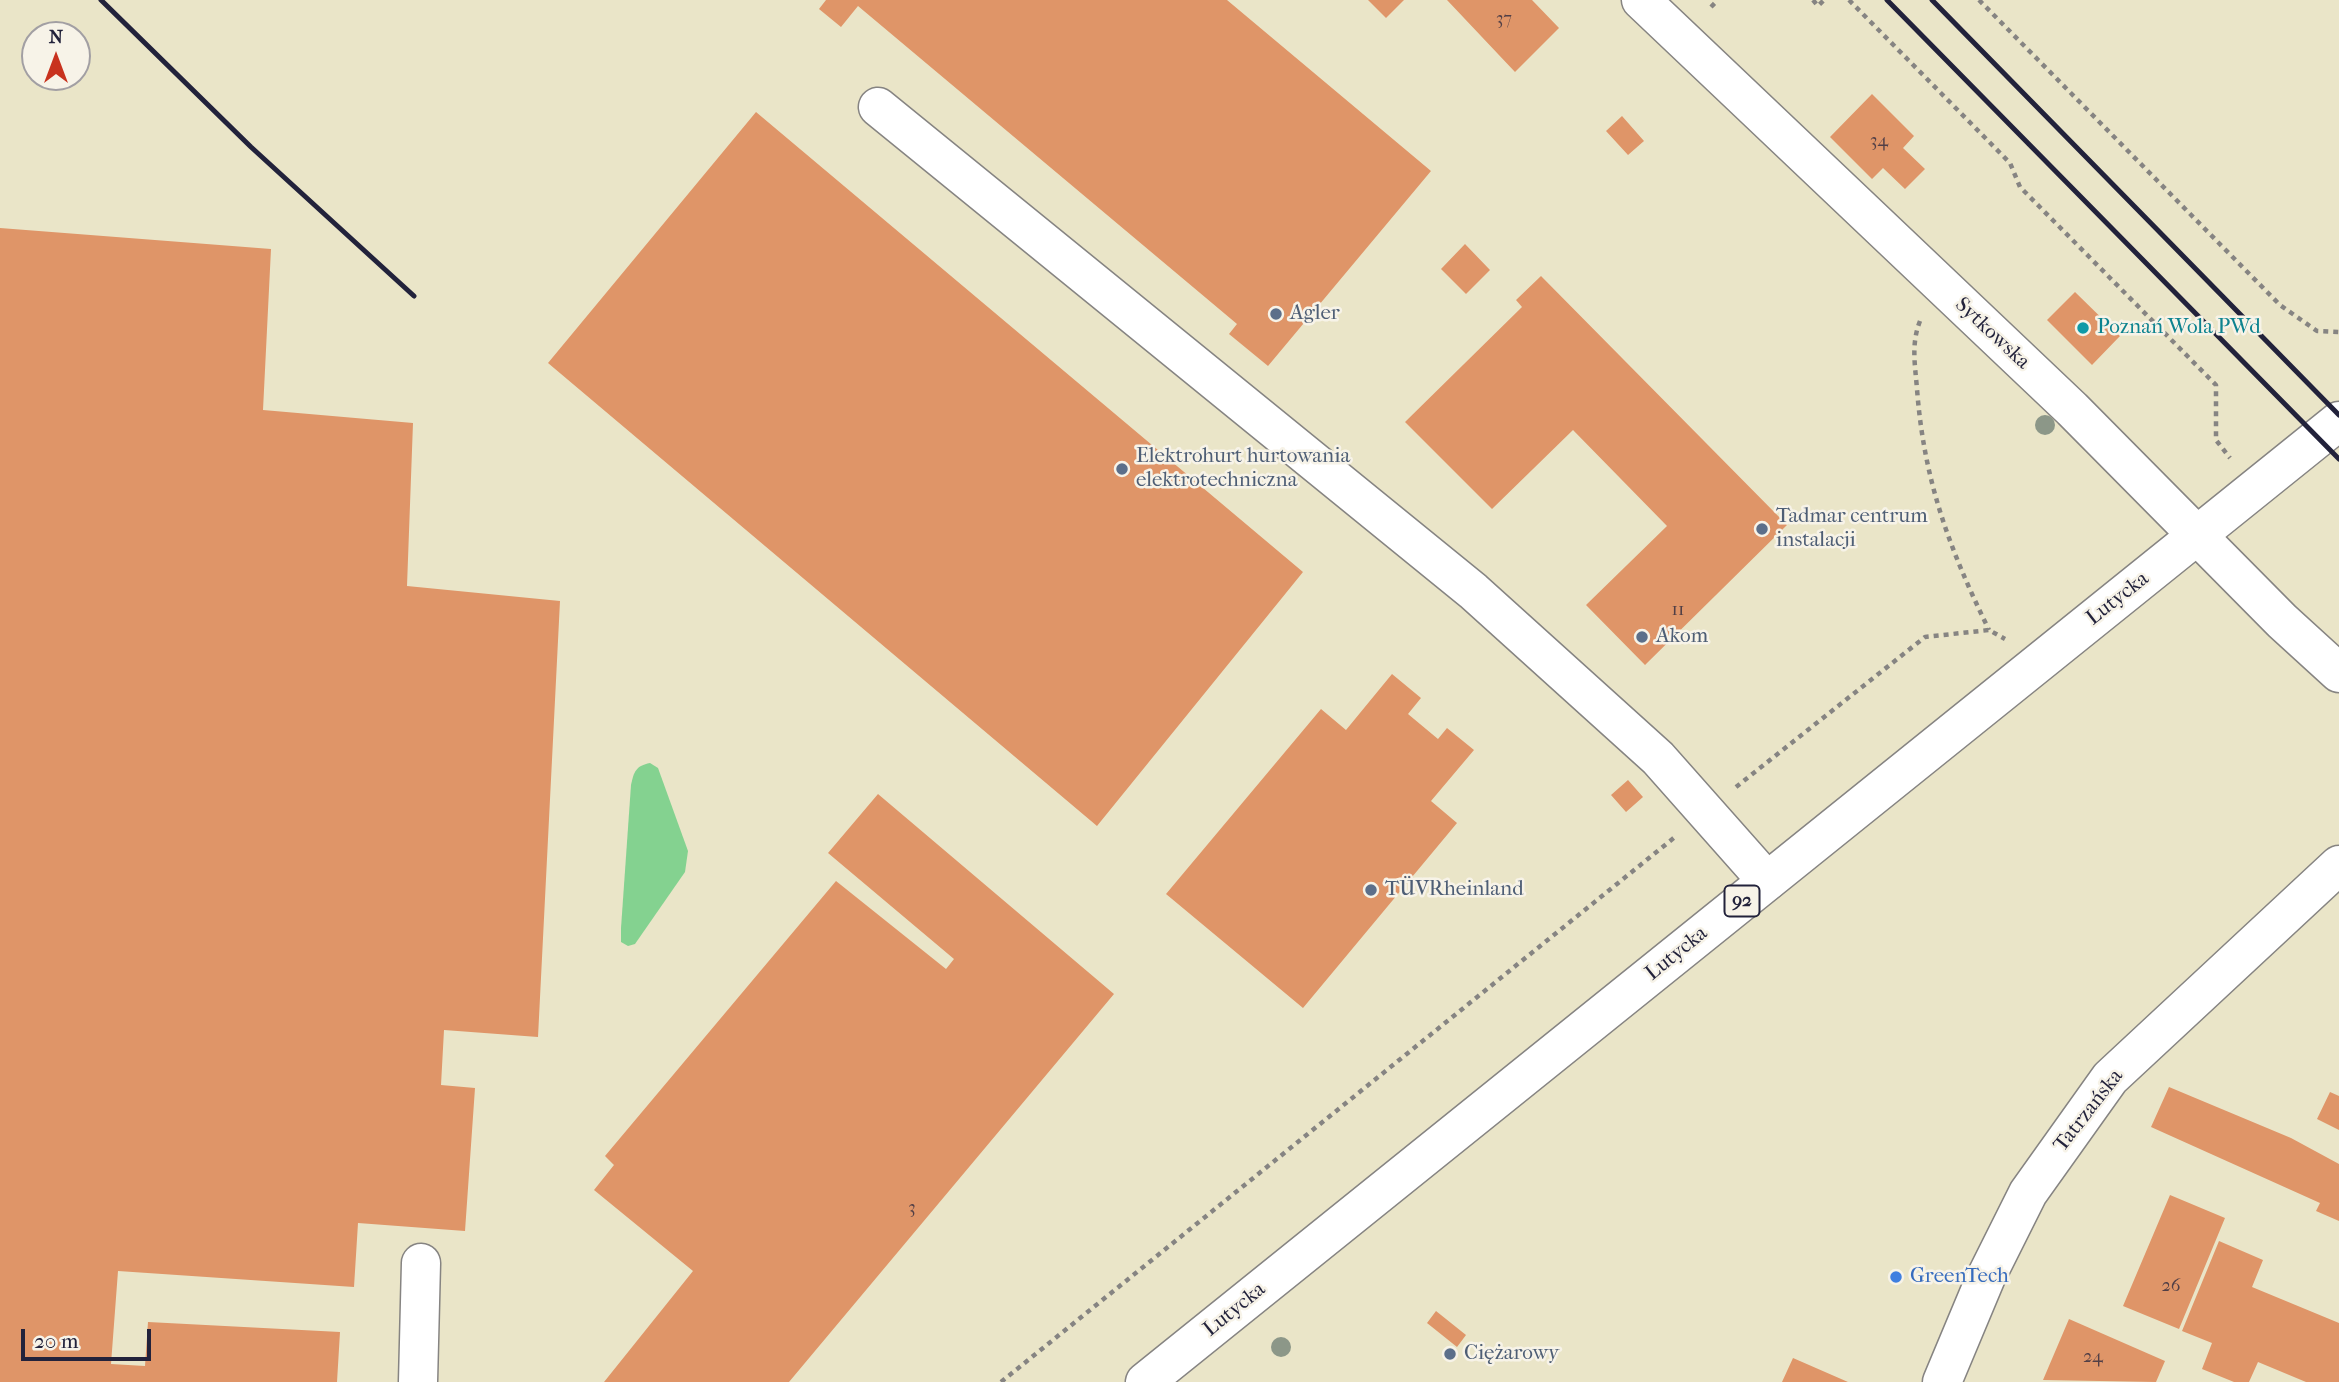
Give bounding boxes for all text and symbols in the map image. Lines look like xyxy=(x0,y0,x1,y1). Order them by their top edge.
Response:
house number: 37 xyxy=(1496,9,1512,31)
north arrow xyxy=(21,21,91,91)
text: N xyxy=(49,26,63,48)
house number: 34 xyxy=(1870,131,1888,153)
street label: Sytkowska xyxy=(1949,293,2035,375)
place label: Agler xyxy=(1290,301,1340,327)
marker: Agler xyxy=(1268,306,1284,322)
place label: Poznań Wola PWd xyxy=(2097,315,2261,341)
marker: Poznań Wola PWd xyxy=(2075,320,2091,336)
place label: Elektrohurt hurtowania elektrotechniczna xyxy=(1136,444,1350,494)
marker: Elektrohurt hurtowania elektrotechniczna xyxy=(1114,461,1130,477)
place label: Tadmar centrum instalacji xyxy=(1776,504,1928,554)
marker: Tadmar centrum instalacji xyxy=(1754,521,1770,537)
street label: Lutycka xyxy=(2082,567,2154,631)
house number: 11 xyxy=(1672,600,1684,622)
place label: Akom xyxy=(1656,624,1708,650)
marker: Akom xyxy=(1634,629,1650,645)
place label: TÜVRheinland xyxy=(1385,877,1524,903)
marker: TÜVRheinland xyxy=(1363,882,1379,898)
road number: 92 xyxy=(1724,886,1760,917)
street label: Lutycka xyxy=(1641,921,1713,987)
street label: Tatrzańska xyxy=(2049,1065,2129,1157)
house number: 3 xyxy=(908,1198,916,1220)
place label: GreenTech xyxy=(1910,1264,2009,1290)
marker: GreenTech xyxy=(1888,1269,1904,1285)
house number: 26 xyxy=(2161,1276,2181,1298)
street label: Lutycka xyxy=(1199,1277,1271,1343)
scale bar xyxy=(24,1316,154,1360)
text: 20 m xyxy=(34,1329,78,1353)
place label: Ciężarowy xyxy=(1464,1341,1559,1367)
marker: Ciężarowy xyxy=(1442,1346,1458,1362)
house number: 24 xyxy=(2083,1347,2103,1369)

